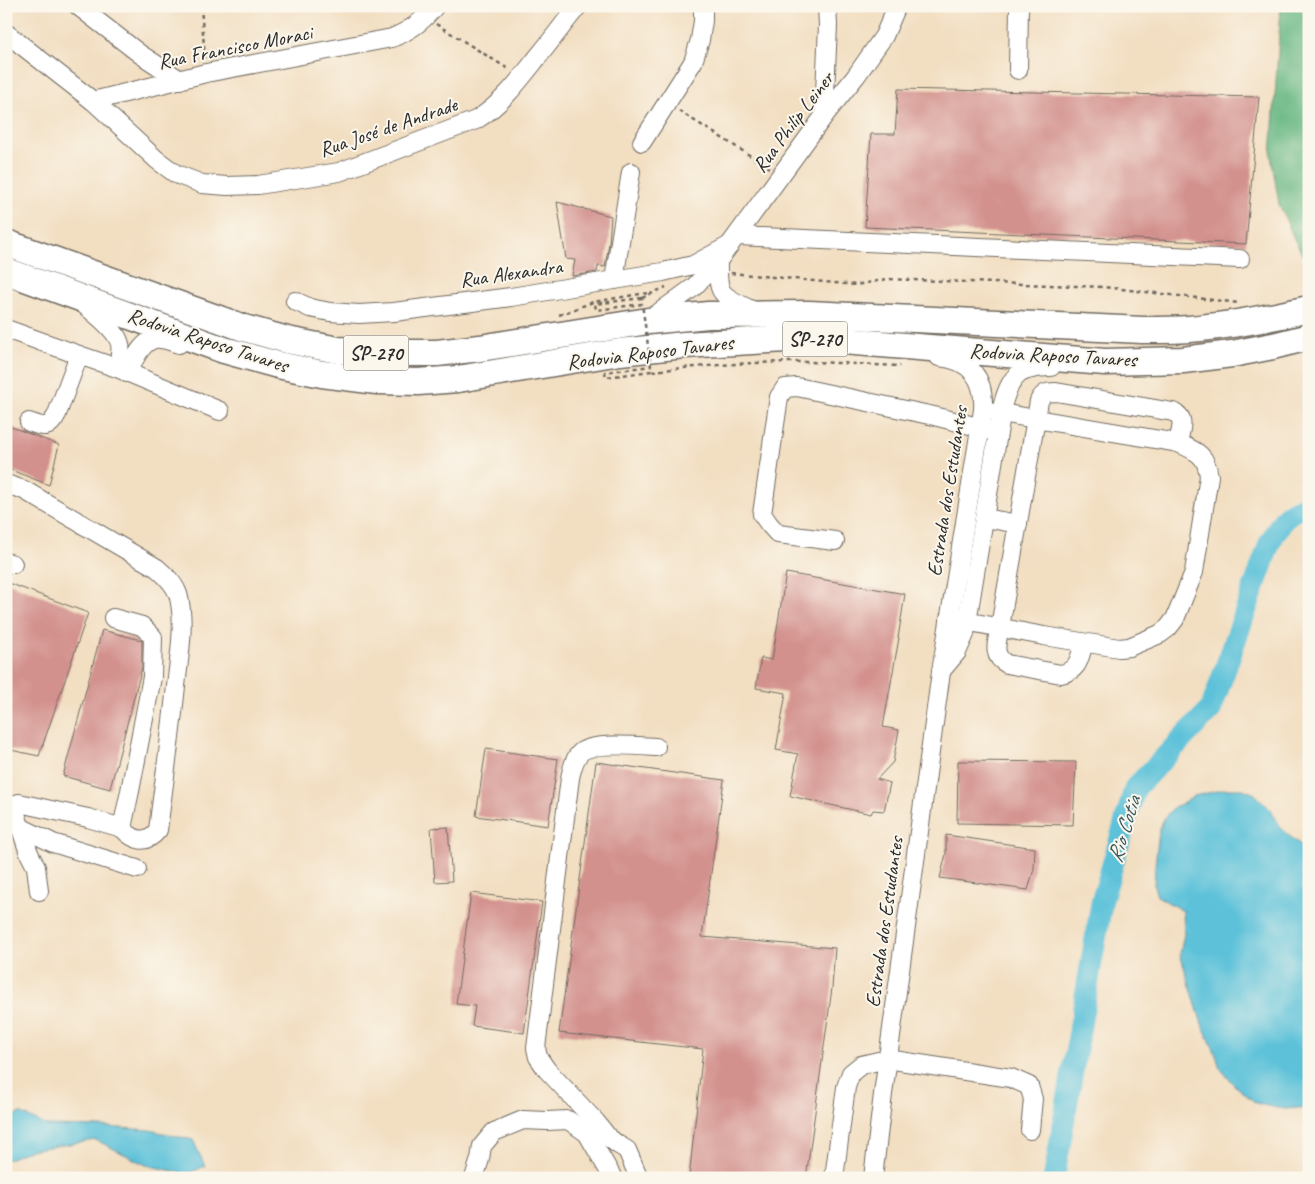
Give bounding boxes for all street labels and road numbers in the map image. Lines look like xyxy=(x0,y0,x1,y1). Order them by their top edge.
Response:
street label: Rua Francisco Moraci xyxy=(156,19,317,75)
street label: Rua Philip Leiner xyxy=(747,65,840,178)
street label: Rua José de Andrade xyxy=(316,91,462,163)
street label: Rua Alexandra xyxy=(458,253,565,293)
street label: Rodovia Raposo Tavares xyxy=(124,302,293,379)
road number: SP-270 xyxy=(782,322,848,356)
street label: Rodovia Raposo Tavares xyxy=(565,329,736,375)
road number: SP-270 xyxy=(344,336,408,370)
street label: Rodovia Raposo Tavares xyxy=(969,338,1139,372)
street label: Estrada dos Estudantes xyxy=(921,402,974,578)
street label: Estrada dos Estudantes xyxy=(859,833,909,1009)

